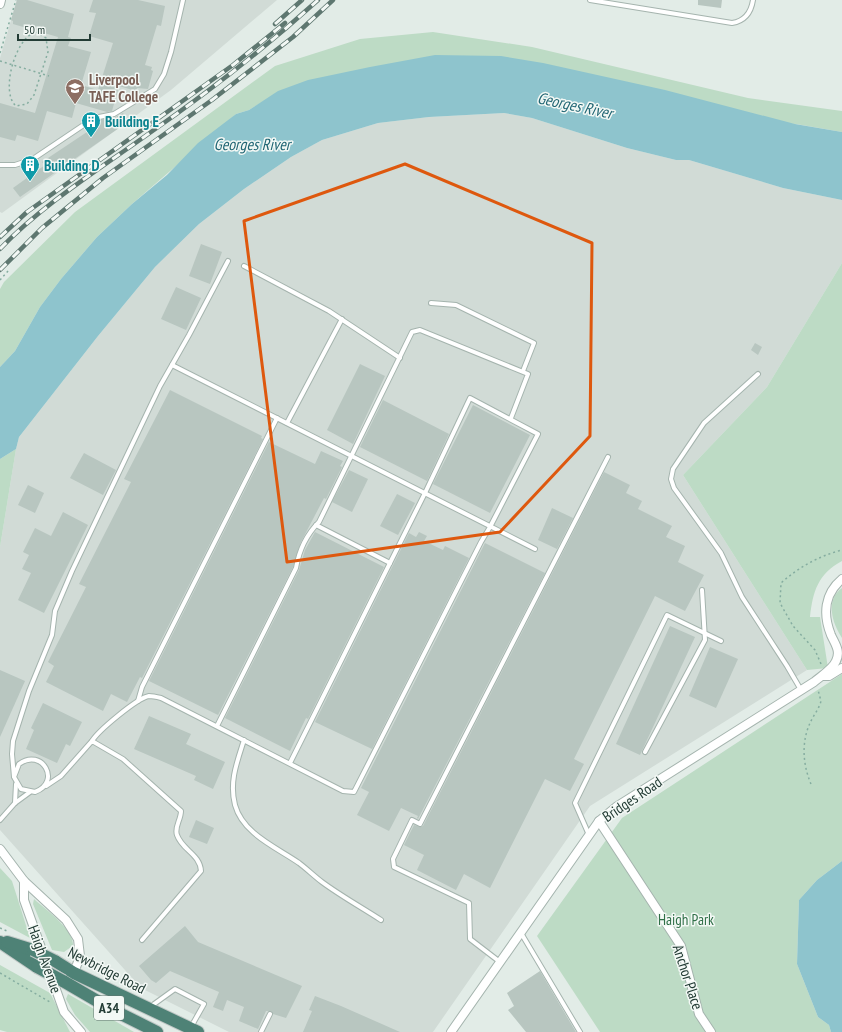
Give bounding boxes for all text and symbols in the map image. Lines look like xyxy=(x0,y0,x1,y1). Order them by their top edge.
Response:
scale bar xyxy=(18,16,90,42)
text: 50 m xyxy=(24,22,45,37)
place label: Liverpool TAFE College xyxy=(89,70,158,106)
school or university icon: Liverpool TAFE College xyxy=(64,77,86,105)
water label: Georges River xyxy=(536,87,617,123)
building icon: Building E xyxy=(80,110,102,138)
place label: Building E xyxy=(105,112,159,131)
water label: Georges River xyxy=(214,134,293,154)
building icon: Building D xyxy=(19,154,41,182)
place label: Building D xyxy=(44,156,100,175)
street label: Bridges Road xyxy=(599,772,665,826)
park label: Haigh Park xyxy=(658,910,714,929)
street label: Haigh Avenue xyxy=(24,922,66,996)
street label: Newbridge Road xyxy=(65,942,149,998)
street label: Anchor Place xyxy=(669,942,707,1012)
road number: A34 xyxy=(94,996,124,1020)

